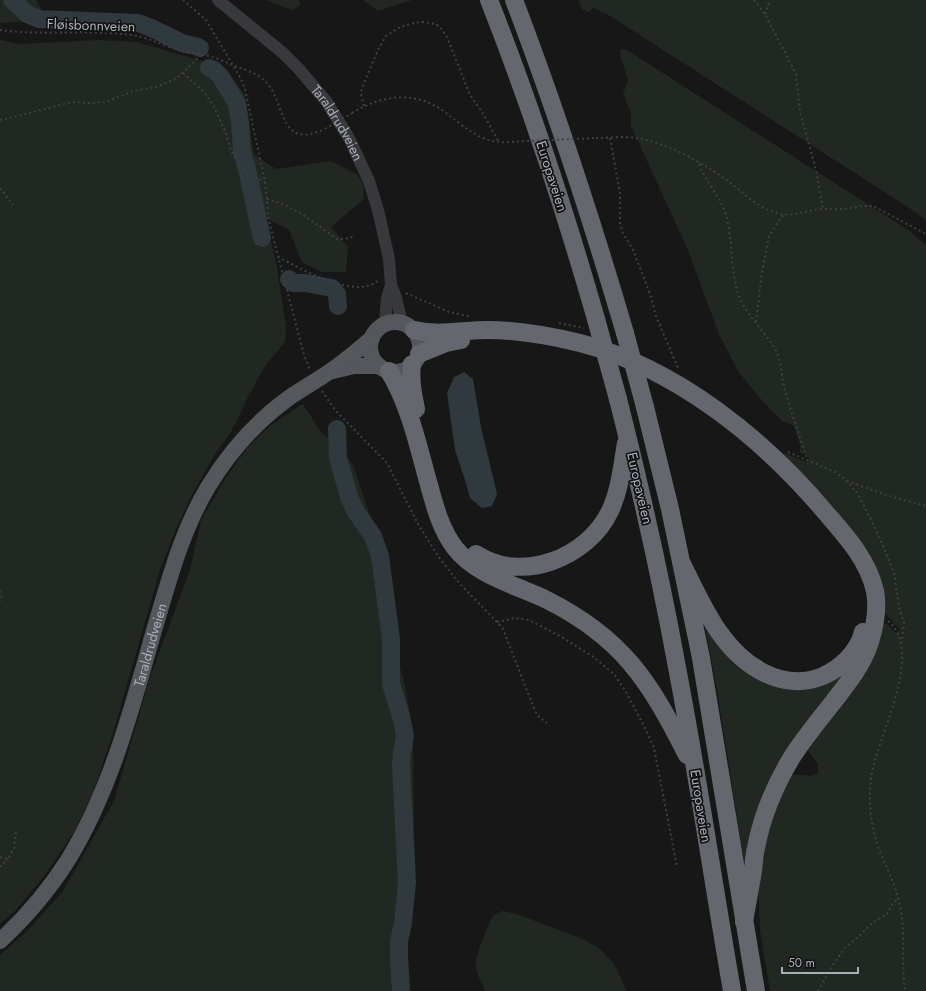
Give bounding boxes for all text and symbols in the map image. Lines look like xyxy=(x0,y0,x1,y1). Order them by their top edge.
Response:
street label: Fløisbonnveien xyxy=(46,13,136,37)
street label: Taraldrudveien xyxy=(306,80,368,164)
street label: Europaveien xyxy=(531,138,573,214)
street label: Europaveien xyxy=(622,450,658,526)
street label: Taraldrudveien xyxy=(129,601,172,689)
street label: Europaveien xyxy=(685,768,717,844)
scale bar xyxy=(782,949,858,975)
text: 50 m xyxy=(788,954,815,972)

